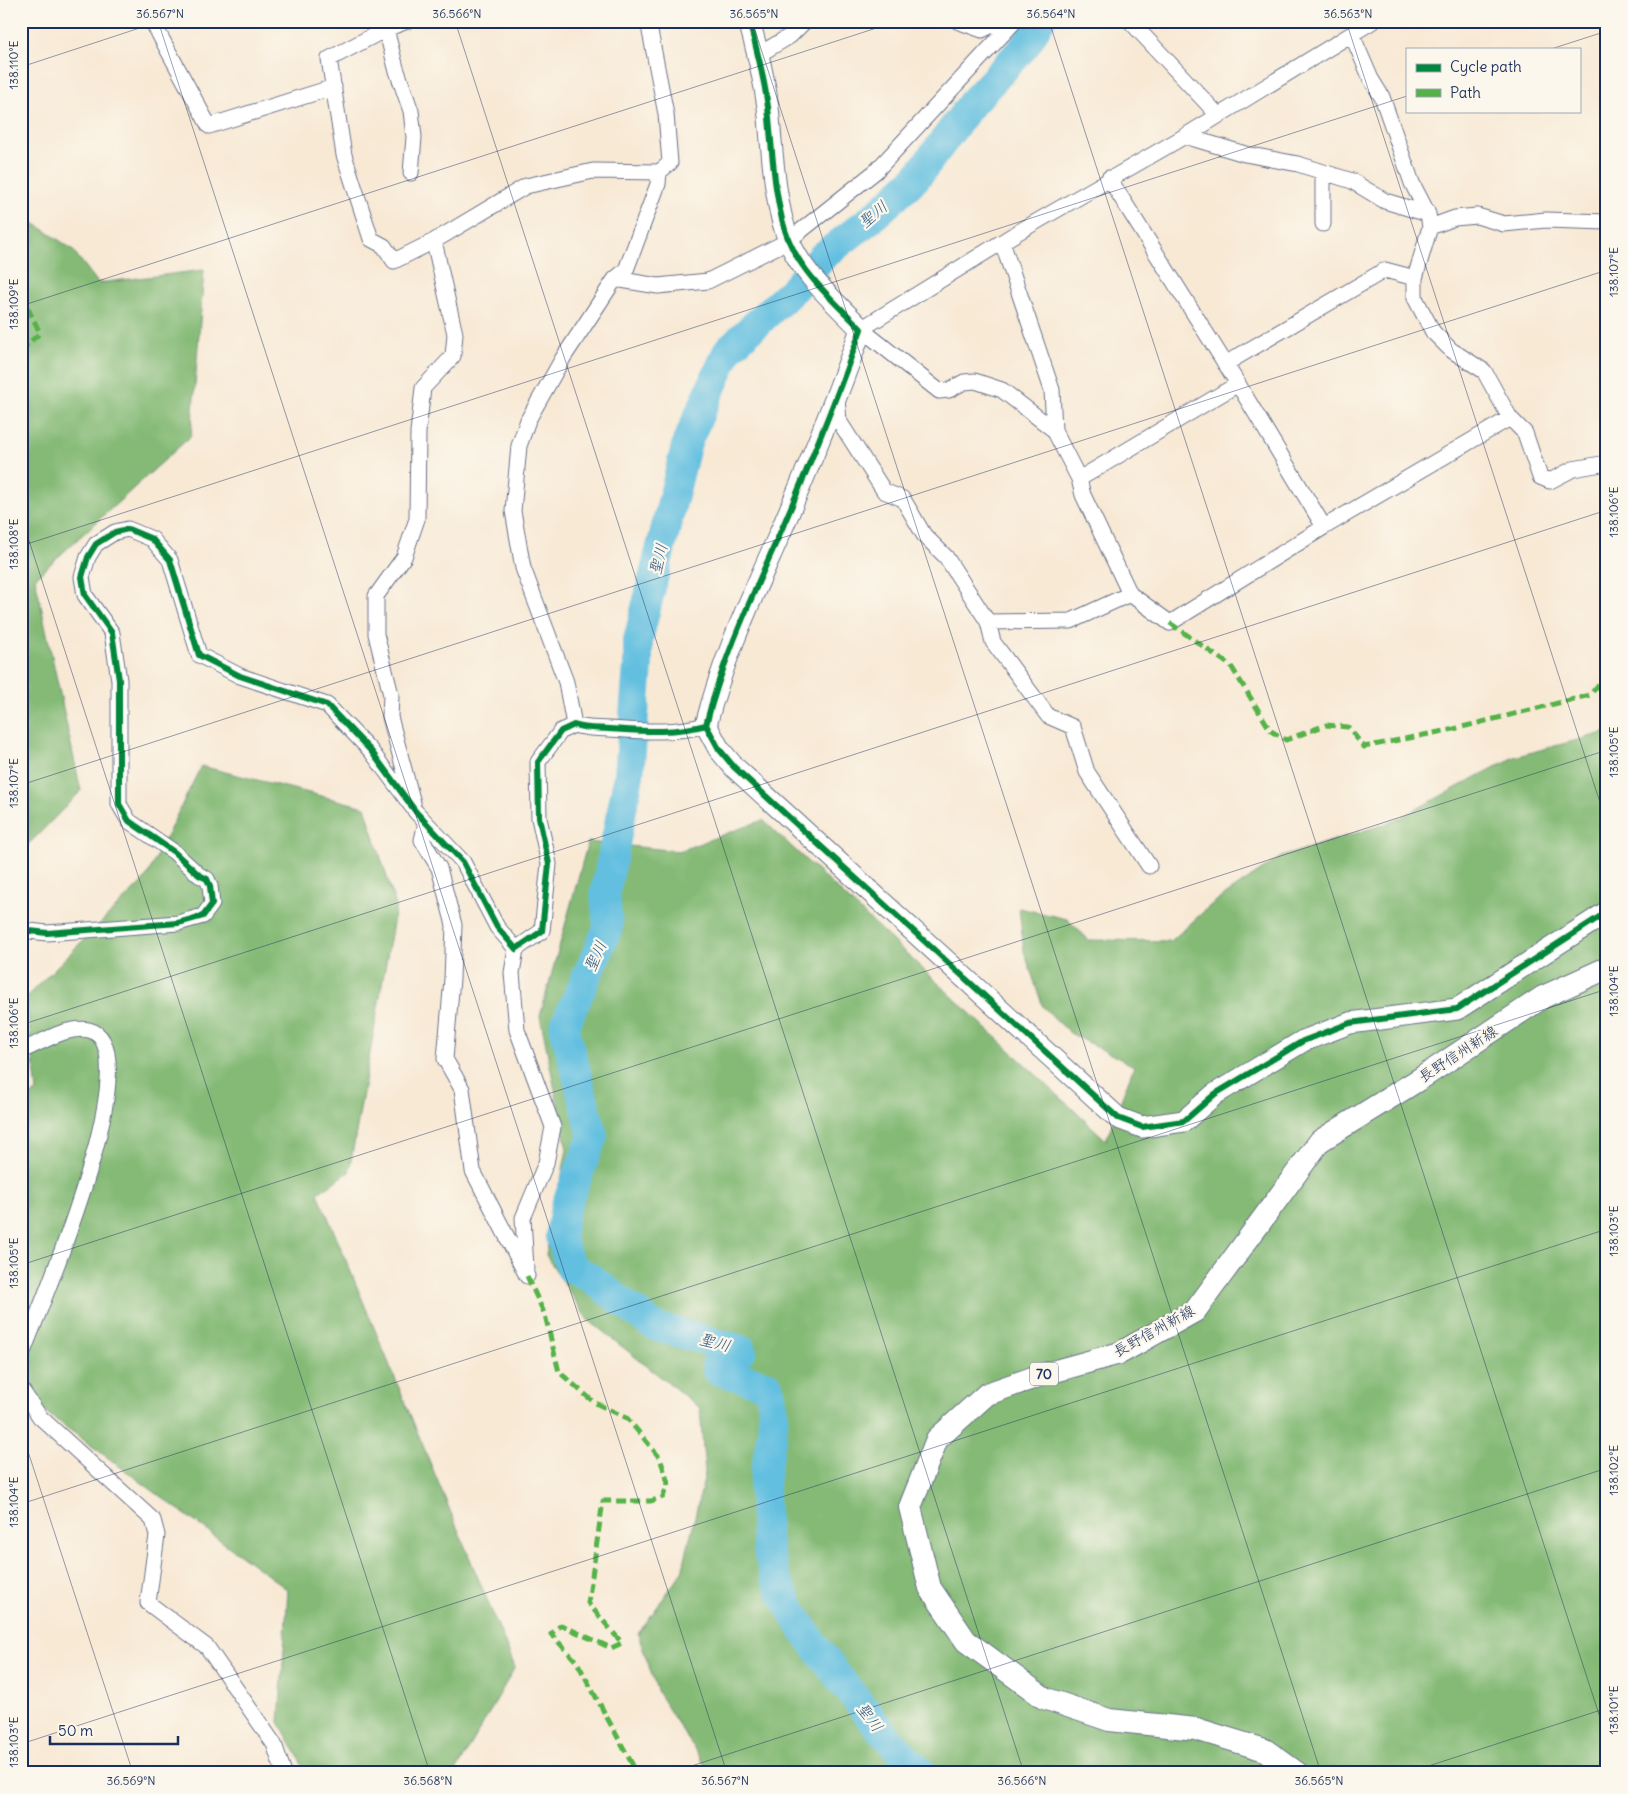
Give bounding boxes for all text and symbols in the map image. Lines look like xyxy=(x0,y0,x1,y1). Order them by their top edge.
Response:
text: 36.567°N xyxy=(136,6,184,21)
text: 36.566°N xyxy=(432,6,482,21)
text: 36.565°N xyxy=(729,6,779,21)
text: 36.564°N xyxy=(1026,6,1076,21)
text: 36.563°N xyxy=(1323,6,1373,21)
text: 138.110°E xyxy=(6,41,21,89)
legend xyxy=(1406,48,1580,112)
text: Cycle path xyxy=(1450,57,1522,76)
text: Path xyxy=(1450,83,1481,102)
water label: 聖川 xyxy=(854,196,892,232)
text: 138.107°E xyxy=(1606,247,1621,297)
text: 138.109°E xyxy=(6,278,21,330)
text: 138.106°E xyxy=(1606,486,1621,538)
text: 138.108°E xyxy=(6,518,21,570)
water label: 聖川 xyxy=(644,541,672,577)
text: 138.105°E xyxy=(1606,726,1621,778)
text: 138.107°E xyxy=(6,758,21,808)
water label: 聖川 xyxy=(579,937,611,975)
text: 138.104°E xyxy=(1606,965,1621,1017)
text: 138.106°E xyxy=(6,997,21,1049)
street label: 長野信州新線 xyxy=(1415,1021,1501,1086)
text: 138.103°E xyxy=(1606,1205,1621,1257)
text: 138.105°E xyxy=(6,1237,21,1289)
street label: 長野信州新線 xyxy=(1110,1300,1198,1361)
water label: 聖川 xyxy=(697,1328,733,1356)
road number: 70 xyxy=(1030,1362,1058,1386)
text: 138.102°E xyxy=(1606,1445,1621,1495)
text: 138.104°E xyxy=(6,1476,21,1528)
text: 138.101°E xyxy=(1606,1686,1621,1734)
water label: 聖川 xyxy=(852,1698,888,1736)
scale bar xyxy=(50,1714,178,1746)
text: 138.103°E xyxy=(6,1716,21,1768)
text: 50 m xyxy=(58,1721,93,1740)
text: 36.569°N xyxy=(106,1773,156,1788)
text: 36.568°N xyxy=(403,1773,453,1788)
text: 36.567°N xyxy=(701,1773,749,1788)
text: 36.566°N xyxy=(997,1773,1047,1788)
text: 36.565°N xyxy=(1294,1773,1344,1788)

